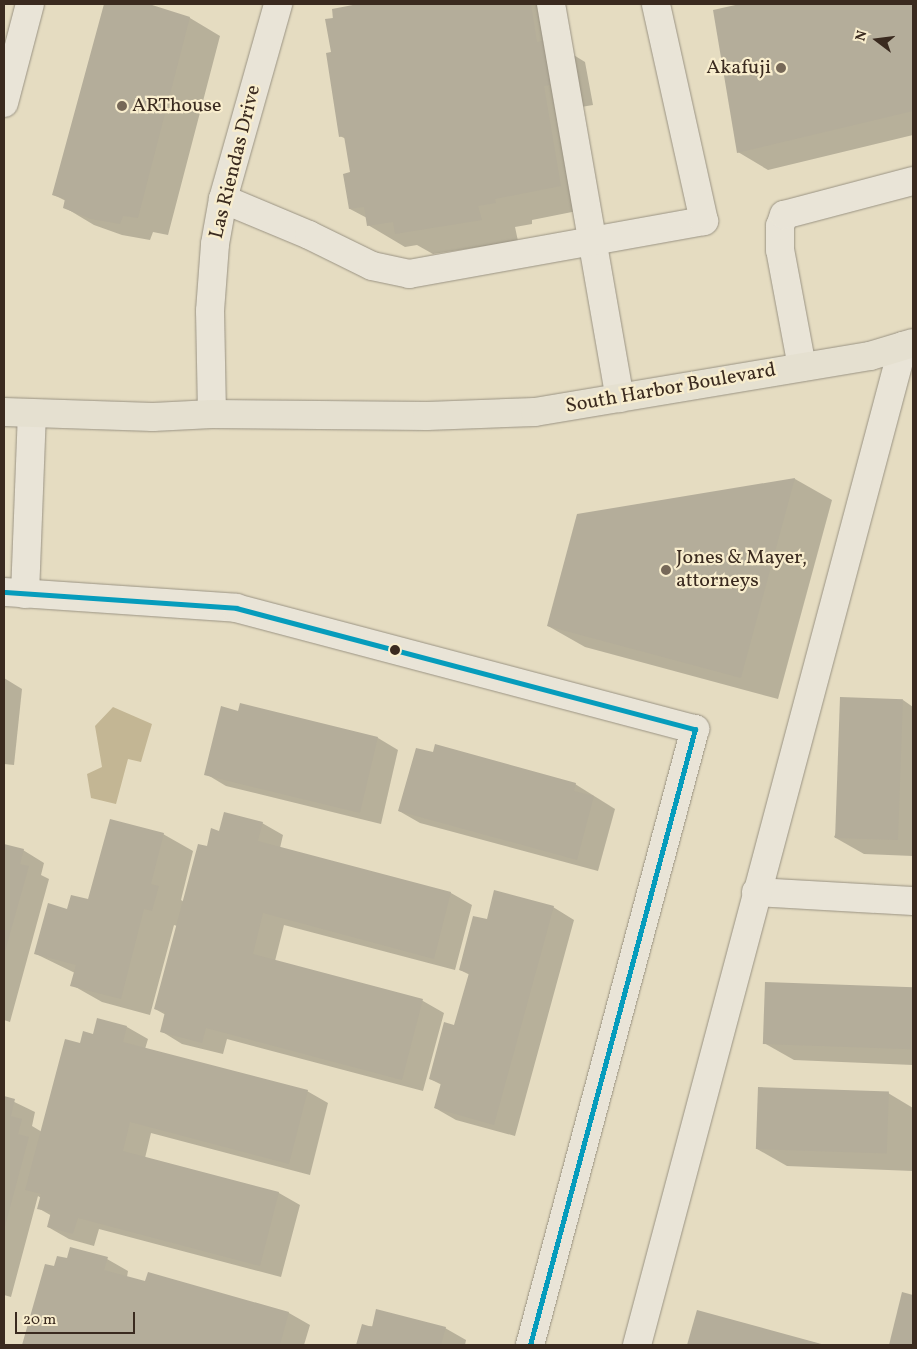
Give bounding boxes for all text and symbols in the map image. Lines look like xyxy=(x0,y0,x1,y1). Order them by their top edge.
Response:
north arrow xyxy=(852,15,902,65)
text: N xyxy=(852,29,873,43)
place label: Akafuji xyxy=(706,56,771,80)
marker: Akafuji xyxy=(775,62,787,74)
street label: Las Riendas Drive xyxy=(205,83,267,241)
place label: ARThouse xyxy=(132,94,222,118)
marker: ARThouse xyxy=(116,100,128,112)
street label: South Harbor Boulevard xyxy=(564,359,778,419)
place label: Jones & Mayer, attorneys xyxy=(676,546,807,593)
marker: Jones & Mayer, attorneys xyxy=(660,564,672,576)
unlabelled marker xyxy=(390,645,400,655)
scale bar xyxy=(18,1302,138,1334)
text: 20 m xyxy=(23,1310,56,1331)

